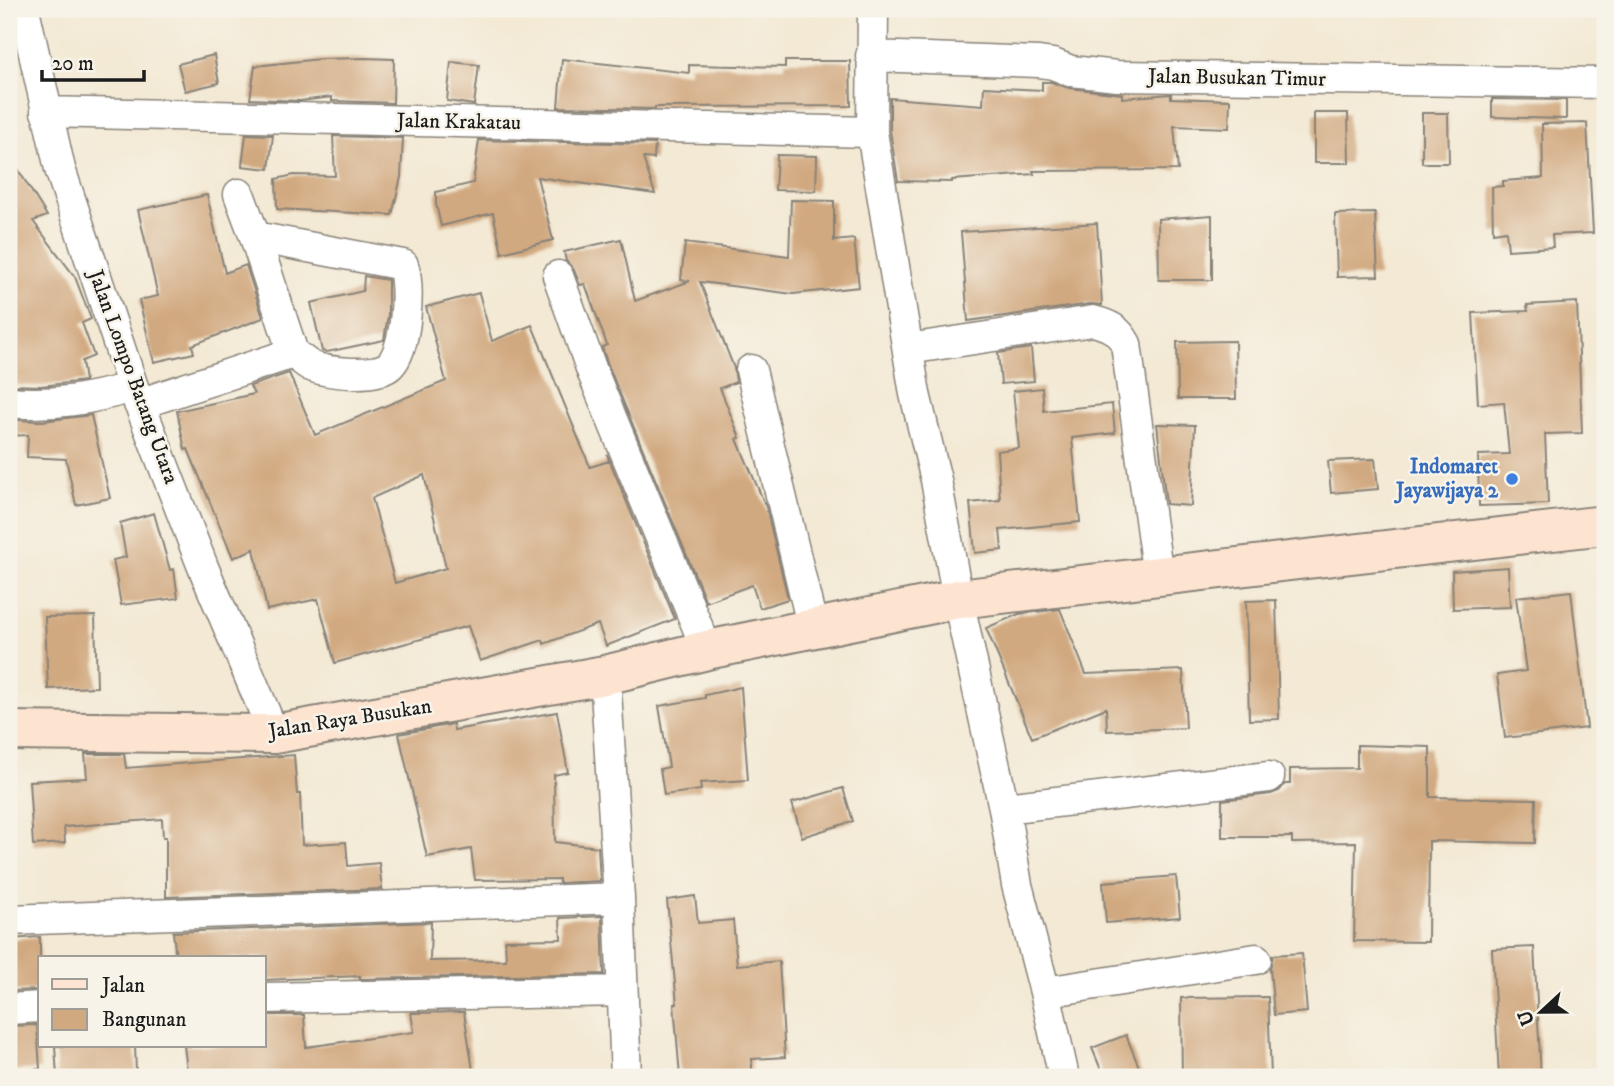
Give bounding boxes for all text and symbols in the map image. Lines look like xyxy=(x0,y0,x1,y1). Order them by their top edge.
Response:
scale bar xyxy=(42,38,144,82)
text: 20 m xyxy=(52,51,94,77)
street label: Jalan Busukan Timur xyxy=(1146,63,1326,93)
street label: Jalan Krakatau xyxy=(395,108,521,136)
street label: Jalan Lompo Batang Utara xyxy=(81,265,184,488)
place label: Indomaret Jayawijaya 2 xyxy=(1394,454,1499,505)
marker: Indomaret Jayawijaya 2 xyxy=(1504,471,1520,487)
street label: Jalan Raya Busukan xyxy=(265,693,433,745)
legend xyxy=(38,956,266,1048)
text: Jalan xyxy=(100,973,145,999)
north arrow xyxy=(1506,978,1576,1048)
text: U xyxy=(1513,1006,1540,1029)
text: Bangunan xyxy=(102,1007,186,1033)

